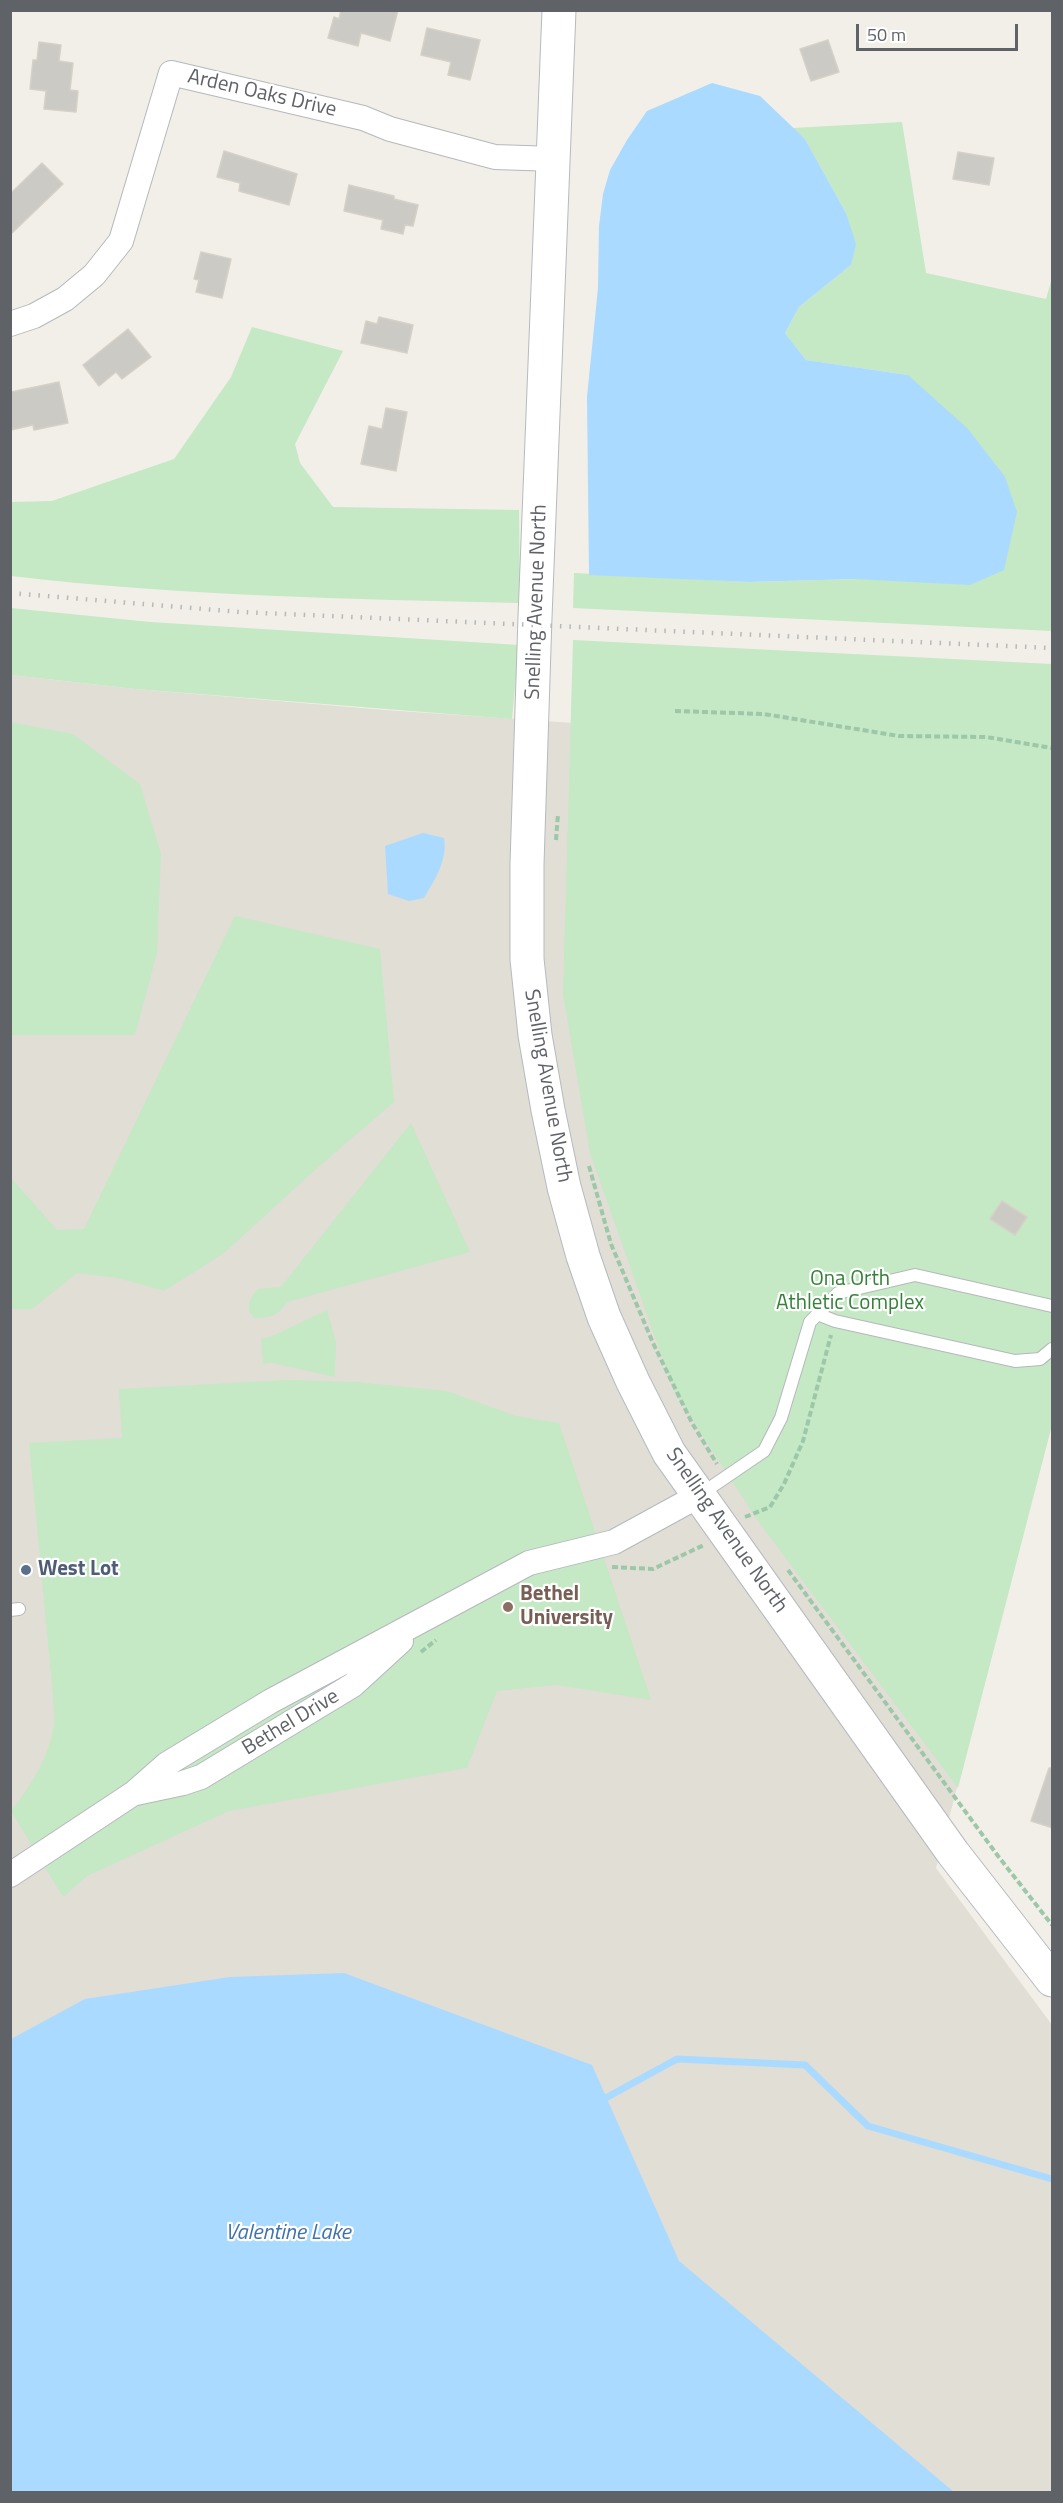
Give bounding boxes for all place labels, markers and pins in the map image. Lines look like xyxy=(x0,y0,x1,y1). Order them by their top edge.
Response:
place label: West Lot xyxy=(38,1557,119,1583)
marker: West Lot xyxy=(19,1563,33,1577)
place label: Bethel University xyxy=(520,1582,613,1632)
marker: Bethel University xyxy=(501,1600,515,1614)

